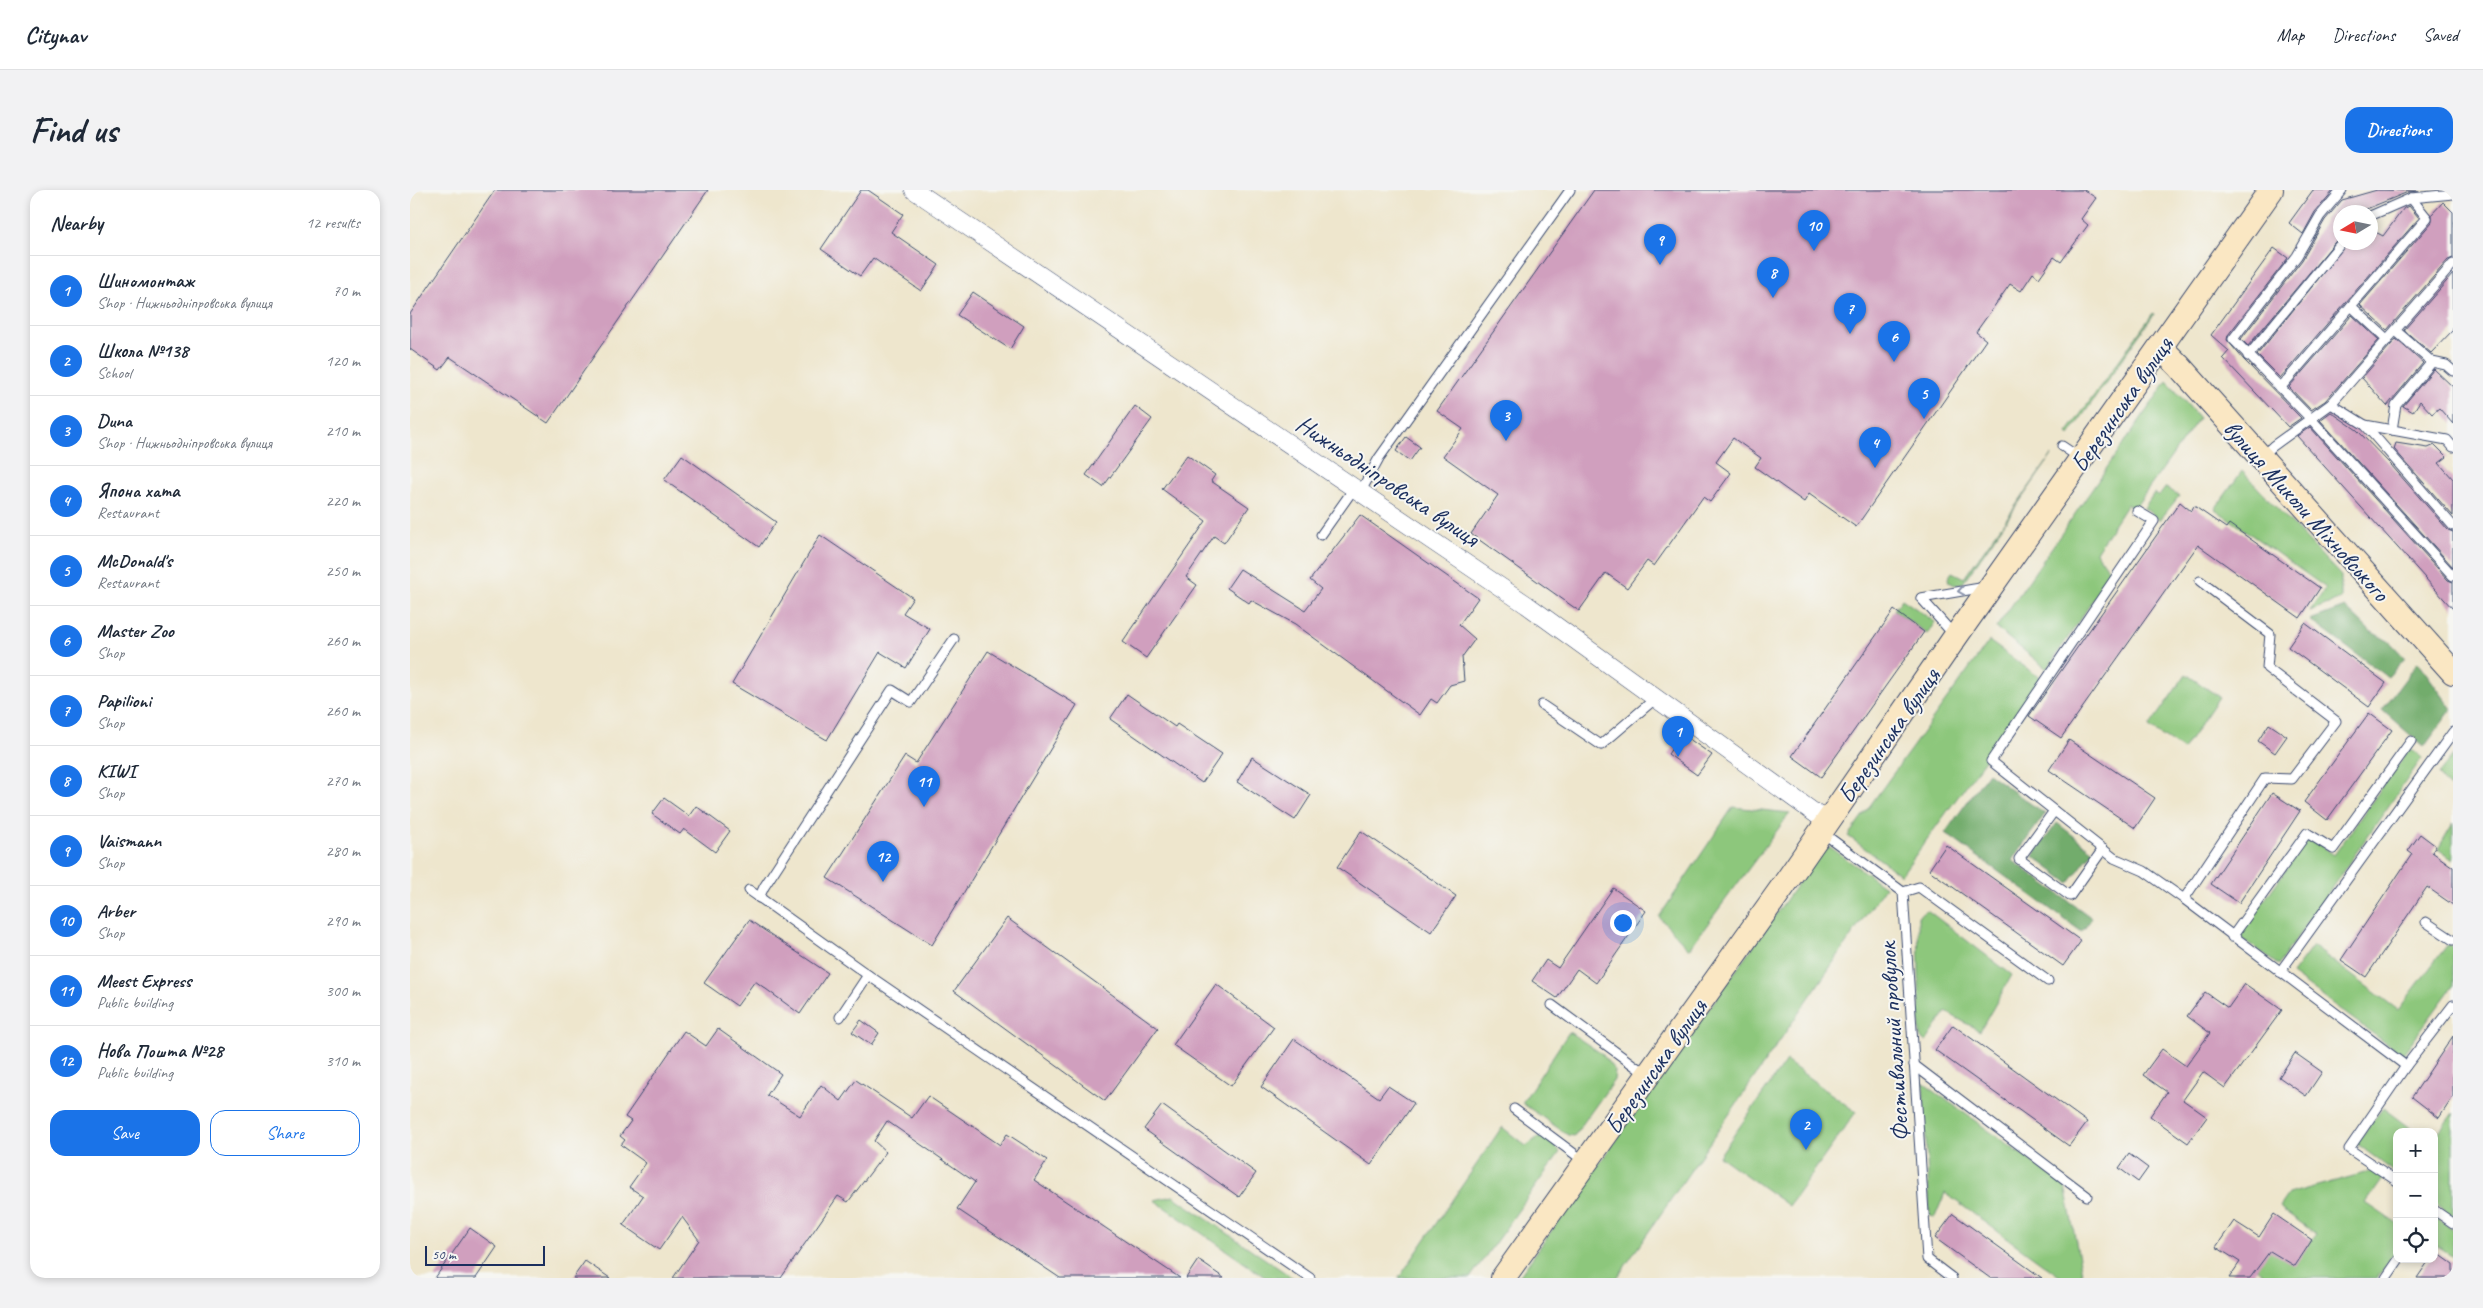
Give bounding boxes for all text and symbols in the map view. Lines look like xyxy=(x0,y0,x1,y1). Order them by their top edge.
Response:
text: Citynav xyxy=(25,20,86,50)
text: Map xyxy=(2277,24,2304,46)
text: Directions xyxy=(2332,24,2395,46)
text: Saved xyxy=(2423,24,2458,46)
button: Directions xyxy=(2345,107,2453,153)
text: Find us xyxy=(30,108,117,153)
north arrow xyxy=(2333,205,2378,250)
text: Nearby xyxy=(50,210,103,236)
pin: 10 xyxy=(1798,210,1830,251)
text: 12 results xyxy=(306,213,360,233)
pin: 9 xyxy=(1644,224,1676,265)
pin: 8 xyxy=(1757,257,1789,298)
text: Шиномонтаж xyxy=(97,269,194,293)
text: 1 xyxy=(62,281,70,301)
text: 70 m xyxy=(333,281,360,301)
text: Shop · Нижньодніпровська вулиця xyxy=(97,293,272,313)
pin: 7 xyxy=(1834,293,1866,334)
pin: 6 xyxy=(1878,321,1910,362)
street label: Березинська вулиця xyxy=(2063,330,2181,479)
text: Школа №138 xyxy=(97,339,188,363)
text: 2 xyxy=(62,351,70,371)
text: 120 m xyxy=(326,351,360,371)
text: School xyxy=(97,363,131,383)
pin: 5 xyxy=(1908,378,1940,419)
pin: 3 xyxy=(1490,400,1522,441)
street label: Нижньодніпровська вулиця xyxy=(1290,408,1487,555)
text: Duna xyxy=(97,409,132,433)
street label: вулиця Миколи Міхновського xyxy=(2216,413,2397,609)
text: 3 xyxy=(62,421,70,441)
text: 210 m xyxy=(326,421,360,441)
pin: 4 xyxy=(1859,427,1891,468)
text: Shop · Нижньодніпровська вулиця xyxy=(97,433,272,453)
text: Япона хата xyxy=(97,479,179,503)
text: 4 xyxy=(62,491,70,511)
text: 220 m xyxy=(326,491,360,511)
text: Restaurant xyxy=(97,503,159,523)
text: McDonald's xyxy=(97,549,172,573)
text: 5 xyxy=(63,561,69,581)
text: 250 m xyxy=(326,561,360,581)
text: Restaurant xyxy=(97,573,159,593)
one-way arrow xyxy=(1956,586,1965,596)
text: Master Zoo xyxy=(97,619,174,643)
text: 6 xyxy=(62,631,70,651)
text: 260 m xyxy=(326,631,360,651)
text: Shop xyxy=(97,643,124,663)
street label: Березинська вулиця xyxy=(1830,661,1948,810)
text: Papilioni xyxy=(97,689,151,713)
text: 7 xyxy=(62,701,70,721)
text: 260 m xyxy=(326,701,360,721)
text: Shop xyxy=(97,713,124,733)
pin: 1 xyxy=(1662,716,1694,757)
text: KIWI xyxy=(97,759,136,783)
pin: 11 xyxy=(908,766,940,807)
text: 8 xyxy=(62,771,70,791)
text: 270 m xyxy=(326,771,360,791)
text: Shop xyxy=(97,783,124,803)
text: Vaismann xyxy=(97,829,161,853)
text: 9 xyxy=(62,841,70,861)
text: 280 m xyxy=(326,841,360,861)
pin: 12 xyxy=(867,841,899,882)
text: Shop xyxy=(97,853,124,873)
text: Arber xyxy=(97,899,135,923)
your location xyxy=(1610,910,1636,936)
text: 10 xyxy=(59,911,73,931)
text: 290 m xyxy=(326,911,360,931)
text: Shop xyxy=(97,923,124,943)
street label: Фестивальний провулок xyxy=(1871,939,1917,1143)
text: Meest Express xyxy=(97,969,191,993)
text: 11 xyxy=(59,981,73,1001)
text: 300 m xyxy=(326,981,360,1001)
street label: Березинська вулиця xyxy=(1597,992,1715,1141)
text: Public building xyxy=(97,993,173,1013)
text: Нова Пошта №28 xyxy=(97,1039,223,1063)
text: 12 xyxy=(59,1051,73,1071)
text: 310 m xyxy=(326,1051,360,1071)
text: Public building xyxy=(97,1063,173,1083)
pin: 2 xyxy=(1790,1109,1822,1150)
button: Save xyxy=(50,1110,200,1156)
button: Share xyxy=(210,1110,360,1156)
map controls xyxy=(2393,1128,2438,1263)
button: + xyxy=(2393,1128,2438,1173)
button: − xyxy=(2393,1173,2438,1218)
button: locate xyxy=(2393,1218,2438,1263)
scale bar xyxy=(425,1243,545,1266)
text: 50 m xyxy=(432,1246,456,1263)

